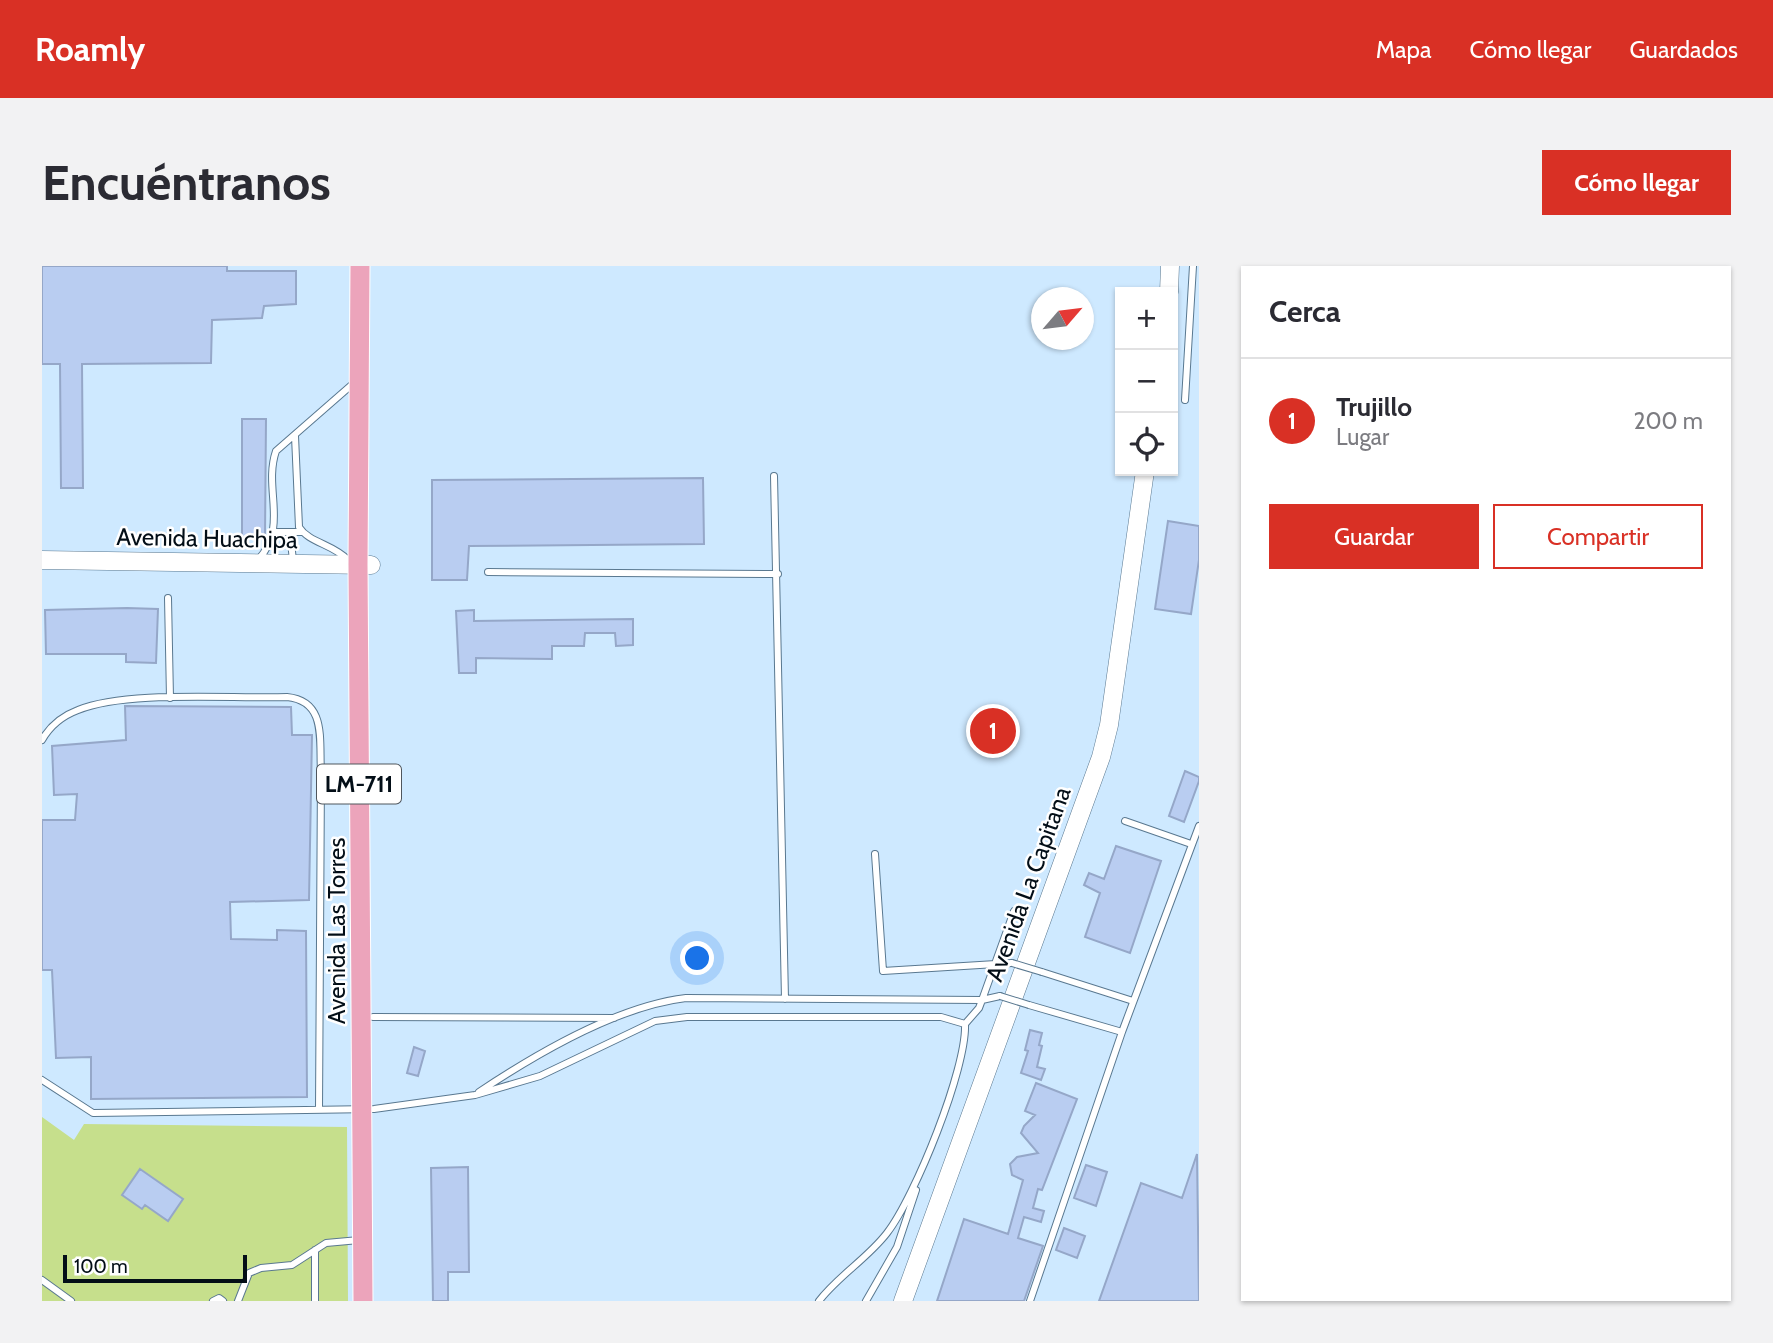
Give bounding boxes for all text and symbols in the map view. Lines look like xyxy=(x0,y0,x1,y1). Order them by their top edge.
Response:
text: Roamly xyxy=(35,29,145,69)
text: Mapa xyxy=(1376,35,1432,64)
text: Cómo llegar xyxy=(1470,35,1591,64)
text: Guardados xyxy=(1629,35,1738,64)
button: Cómo llegar xyxy=(1542,150,1731,215)
text: Encuéntranos xyxy=(42,153,331,212)
north arrow xyxy=(1031,287,1094,350)
map controls xyxy=(1115,287,1178,476)
button: + xyxy=(1115,287,1178,350)
text: Cerca xyxy=(1269,293,1341,330)
button: − xyxy=(1115,350,1178,413)
text: Trujillo xyxy=(1336,391,1412,423)
text: 1 xyxy=(1288,407,1296,435)
text: 200 m xyxy=(1633,407,1703,435)
button: locate xyxy=(1115,413,1178,476)
text: Lugar xyxy=(1336,423,1389,451)
button: Guardar xyxy=(1269,504,1479,569)
button: Compartir xyxy=(1493,504,1703,569)
street label: Avenida Huachipa xyxy=(116,522,298,554)
pin: 1 xyxy=(970,705,1016,757)
road number: LM-711 xyxy=(317,764,401,804)
street label: Avenida La Capitana xyxy=(979,782,1077,985)
street label: Avenida Las Torres xyxy=(322,838,351,1024)
your location xyxy=(680,941,714,975)
scale bar xyxy=(63,1252,247,1284)
text: 100 m xyxy=(74,1255,128,1278)

